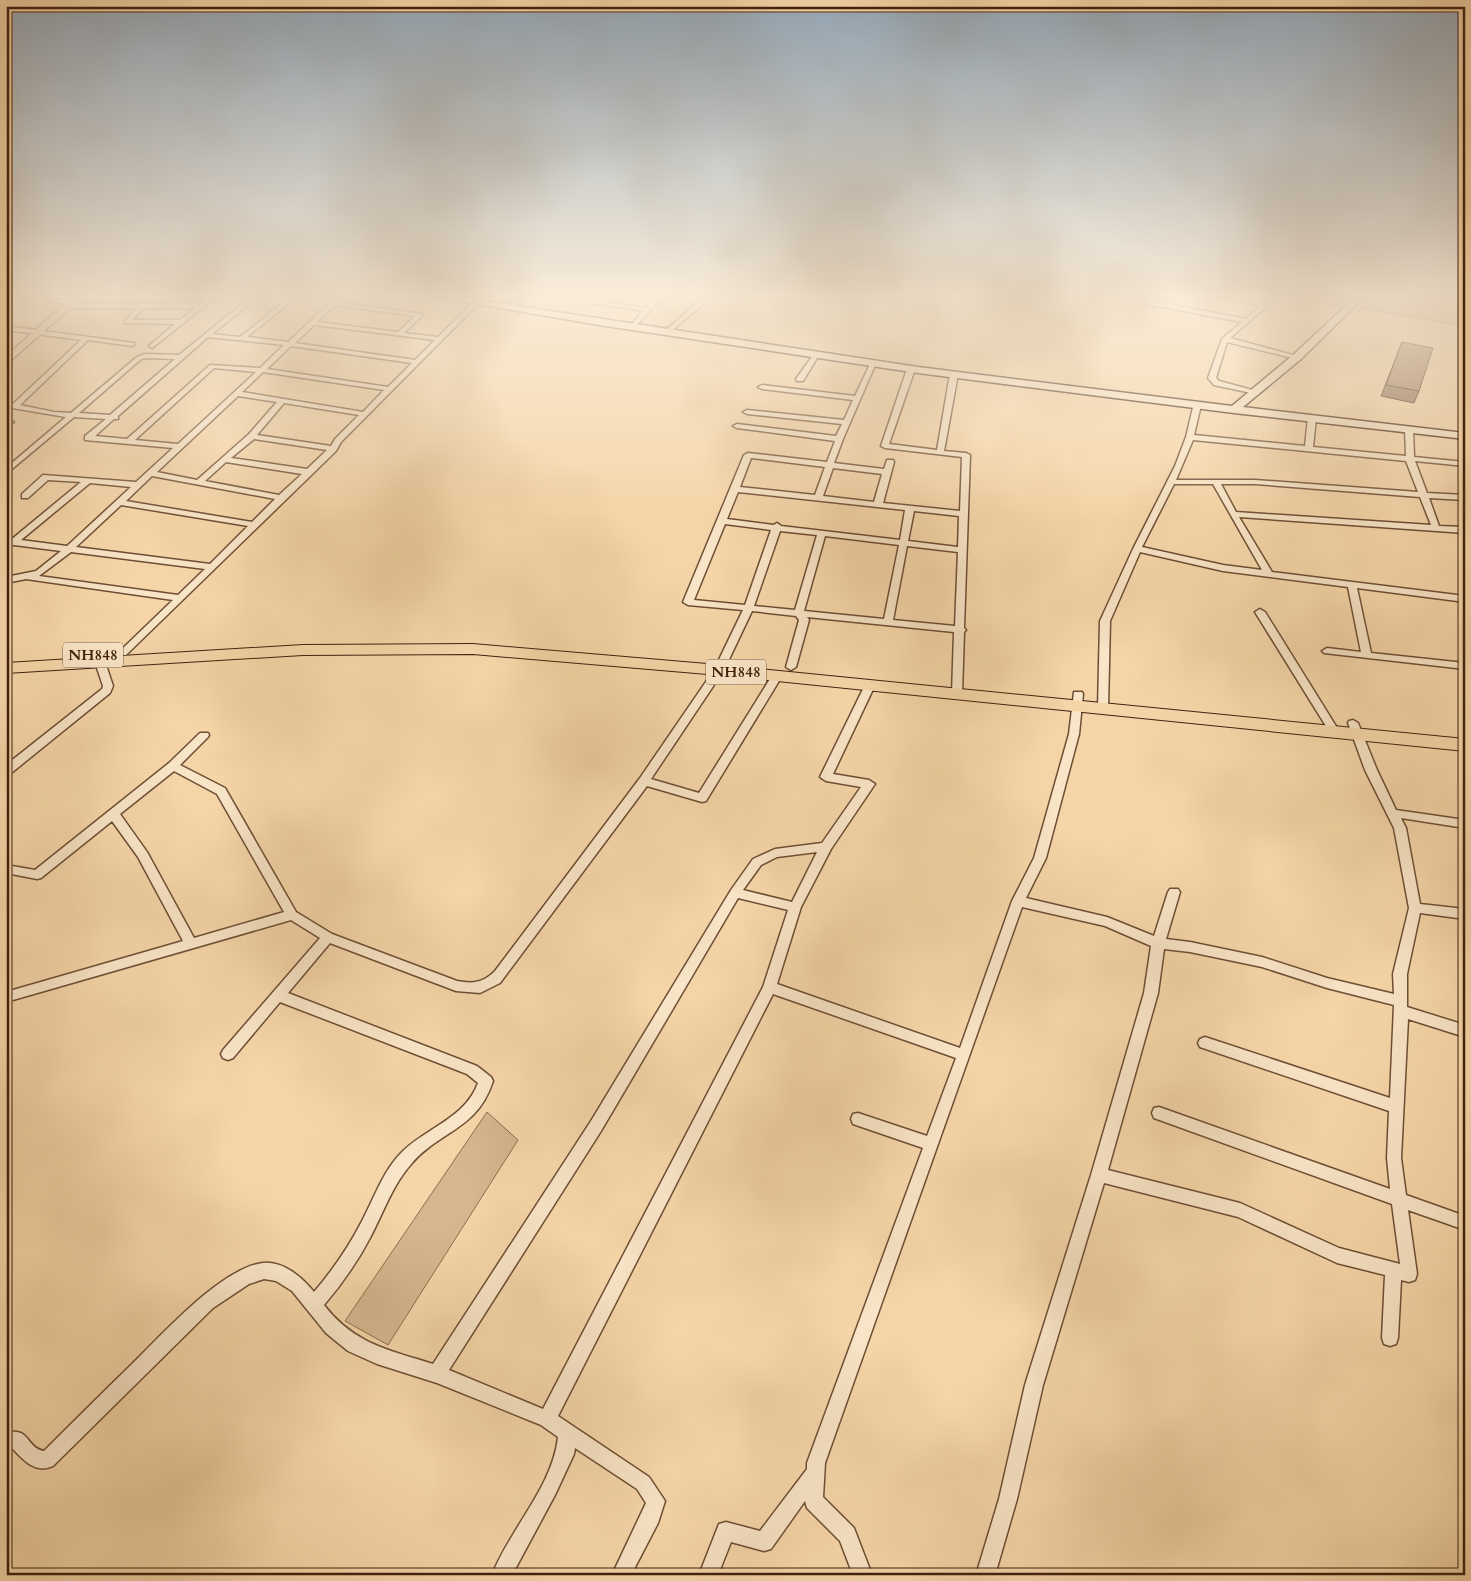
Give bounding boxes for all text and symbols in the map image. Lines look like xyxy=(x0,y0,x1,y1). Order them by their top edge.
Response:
road number: NH848 xyxy=(63,642,123,668)
road number: NH848 xyxy=(706,660,766,684)

